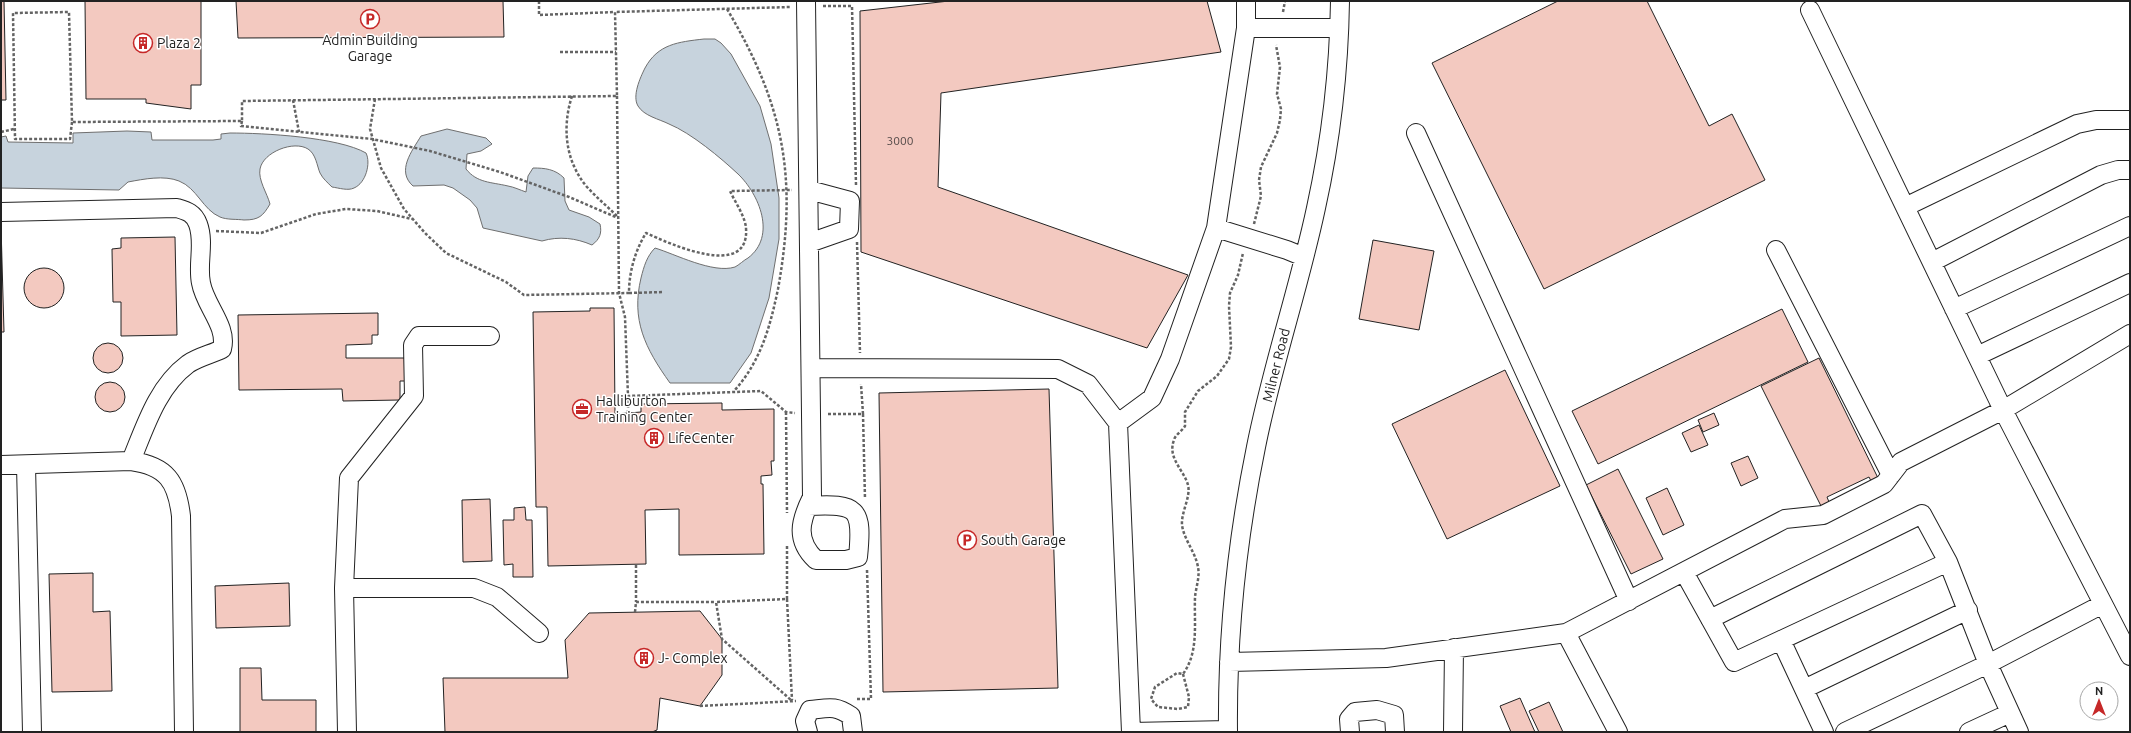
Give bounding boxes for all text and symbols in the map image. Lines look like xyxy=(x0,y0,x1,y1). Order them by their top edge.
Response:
parking icon: Admin Building Garage xyxy=(359,8,381,30)
building icon: Plaza 2 xyxy=(132,32,154,54)
place label: Admin Building Garage xyxy=(322,32,418,64)
place label: Plaza 2 xyxy=(157,35,201,51)
house number: 3000 xyxy=(886,134,914,147)
street label: Milner Road xyxy=(1259,326,1293,404)
place label: Halliburton Training Center xyxy=(596,393,693,425)
office icon: Halliburton Training Center xyxy=(571,398,593,420)
building icon: LifeCenter xyxy=(643,427,665,449)
place label: LifeCenter xyxy=(668,430,735,446)
parking icon: South Garage xyxy=(956,529,978,551)
place label: South Garage xyxy=(981,532,1066,548)
building icon: J- Complex xyxy=(633,647,655,669)
place label: J- Complex xyxy=(658,650,728,666)
north arrow xyxy=(2079,681,2119,721)
text: N xyxy=(2095,685,2103,697)

